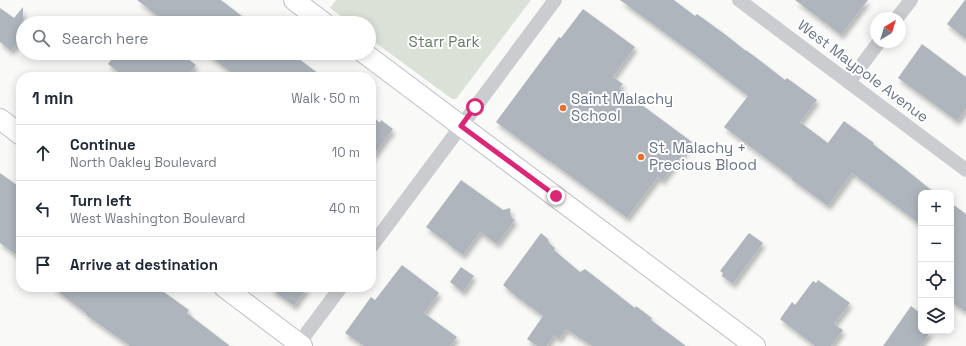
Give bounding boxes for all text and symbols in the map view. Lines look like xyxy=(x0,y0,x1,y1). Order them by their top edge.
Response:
north arrow xyxy=(870,12,906,48)
street label: West Maypole Avenue xyxy=(794,15,933,126)
search box xyxy=(16,16,376,60)
icon: search xyxy=(30,27,52,49)
text: Search here xyxy=(62,29,148,48)
park label: Starr Park xyxy=(408,32,480,51)
text: 1 min xyxy=(32,87,74,109)
place label: Saint Malachy School xyxy=(571,89,673,125)
text: Walk · 50 m xyxy=(291,90,360,107)
route start xyxy=(466,98,484,116)
marker: Saint Malachy School xyxy=(558,103,568,113)
text: Continue xyxy=(70,135,136,154)
place label: St. Malachy + Precious Blood xyxy=(649,138,757,174)
icon: ahead xyxy=(32,142,54,164)
text: 10 m xyxy=(332,144,360,161)
marker: St. Malachy + Precious Blood xyxy=(636,152,646,162)
text: North Oakley Boulevard xyxy=(70,154,217,171)
route end xyxy=(547,187,565,205)
map controls xyxy=(918,190,954,334)
button: + xyxy=(918,190,954,226)
text: Turn left xyxy=(70,191,132,210)
icon: left xyxy=(32,198,54,220)
text: 40 m xyxy=(329,200,360,217)
text: West Washington Boulevard xyxy=(70,210,245,227)
button: − xyxy=(918,226,954,262)
icon: arrive xyxy=(32,254,54,276)
text: Arrive at destination xyxy=(70,255,218,274)
button: locate xyxy=(918,262,954,298)
button: layers xyxy=(918,298,954,334)

